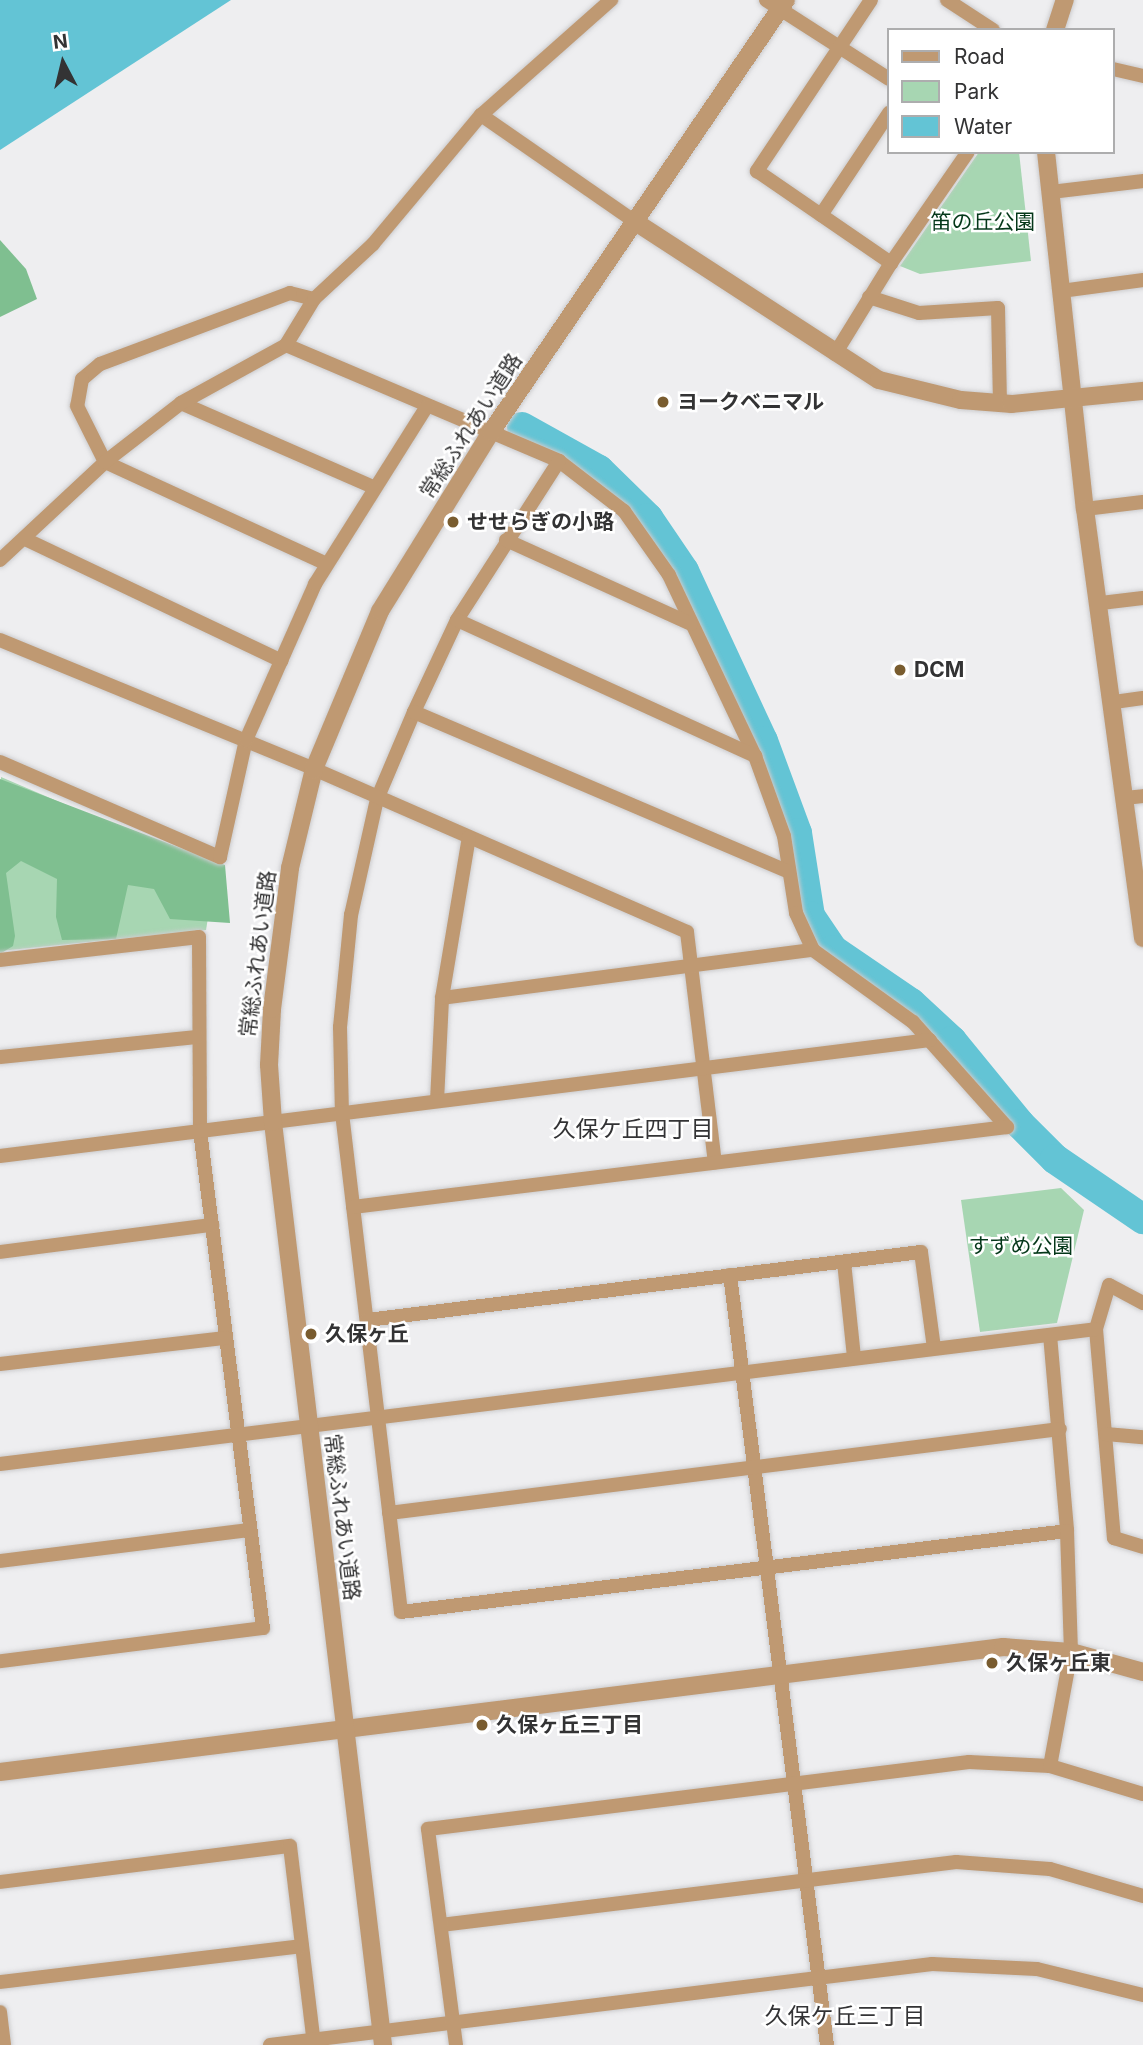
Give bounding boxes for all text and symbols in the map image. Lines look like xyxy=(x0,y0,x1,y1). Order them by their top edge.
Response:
north arrow xyxy=(28,28,98,98)
legend xyxy=(888,28,1115,154)
text: N xyxy=(52,29,69,54)
text: Road xyxy=(954,44,1005,69)
text: Park xyxy=(954,79,999,104)
text: Water xyxy=(954,114,1012,139)
park label: 笛の丘公園 xyxy=(931,209,1035,235)
street label: 常総ふれあい道路 xyxy=(415,349,527,503)
place label: ヨークベニマル xyxy=(677,389,824,415)
marker: ヨークベニマル xyxy=(655,394,671,410)
place label: せせらぎの小路 xyxy=(467,509,614,535)
marker: せせらぎの小路 xyxy=(445,514,461,530)
place label: DCM xyxy=(914,657,964,683)
marker: DCM xyxy=(892,662,908,678)
street label: 常総ふれあい道路 xyxy=(235,869,281,1039)
district label: 久保ケ丘四丁目 xyxy=(553,1115,713,1143)
park label: すずめ公園 xyxy=(969,1233,1073,1259)
place label: 久保ヶ丘 xyxy=(325,1321,409,1347)
marker: 久保ヶ丘 xyxy=(303,1326,319,1342)
street label: 常総ふれあい道路 xyxy=(319,1432,365,1602)
place label: 久保ヶ丘東 xyxy=(1006,1650,1111,1676)
marker: 久保ヶ丘東 xyxy=(984,1655,1000,1671)
place label: 久保ヶ丘三丁目 xyxy=(496,1712,643,1738)
marker: 久保ヶ丘三丁目 xyxy=(474,1717,490,1733)
district label: 久保ケ丘三丁目 xyxy=(765,2002,925,2030)

